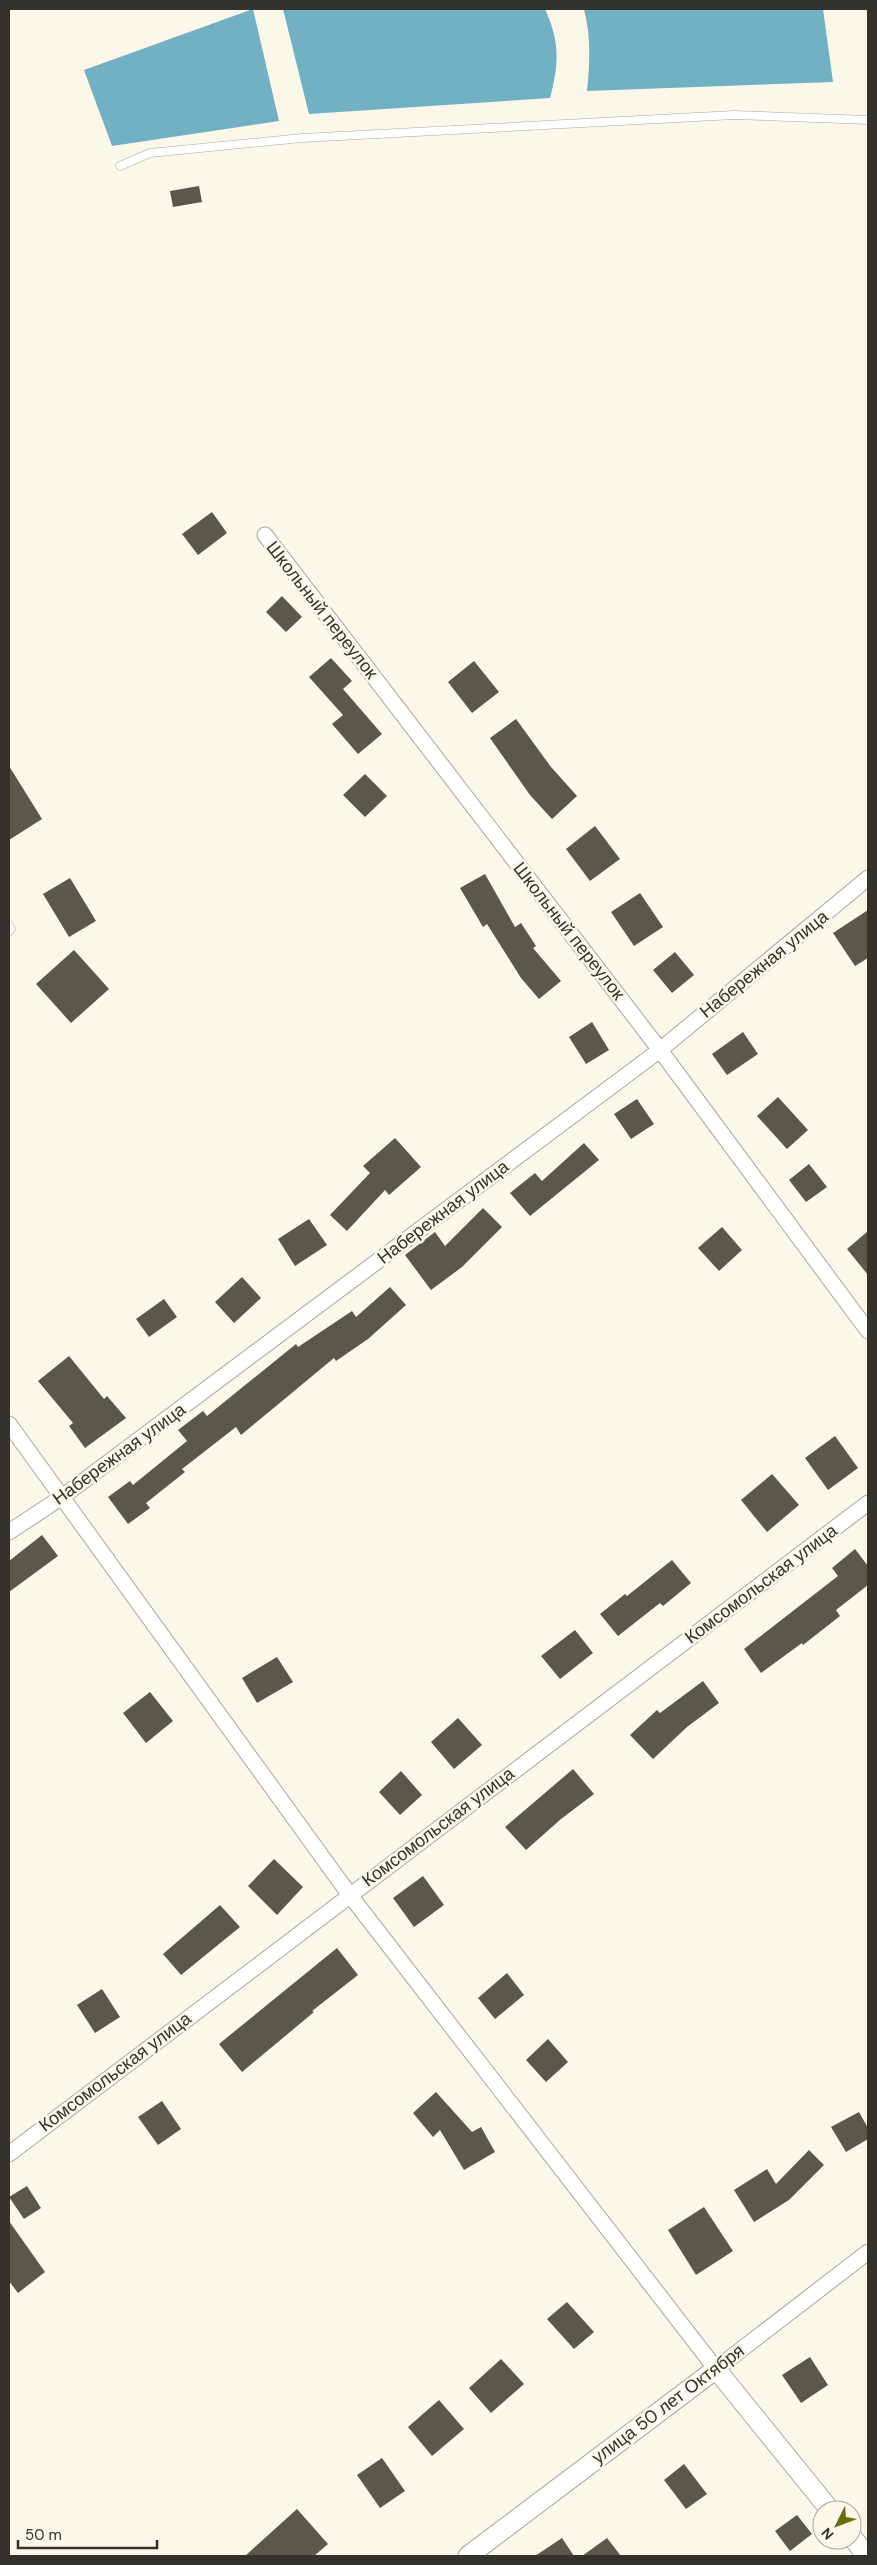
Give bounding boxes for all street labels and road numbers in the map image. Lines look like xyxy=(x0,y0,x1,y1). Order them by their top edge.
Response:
street label: Школьный переулок xyxy=(261,536,383,684)
street label: Школьный переулок xyxy=(508,857,630,1005)
street label: Набережная улица xyxy=(695,904,834,1023)
street label: Набережная улица xyxy=(372,1154,514,1269)
street label: Набережная улица xyxy=(48,1397,191,1510)
street label: Комсомольская улица xyxy=(680,1518,843,1649)
street label: Комсомольская улица xyxy=(357,1761,520,1892)
street label: Комсомольская улица xyxy=(34,2006,197,2137)
street label: улица 50 лет Октября xyxy=(587,2339,749,2469)

